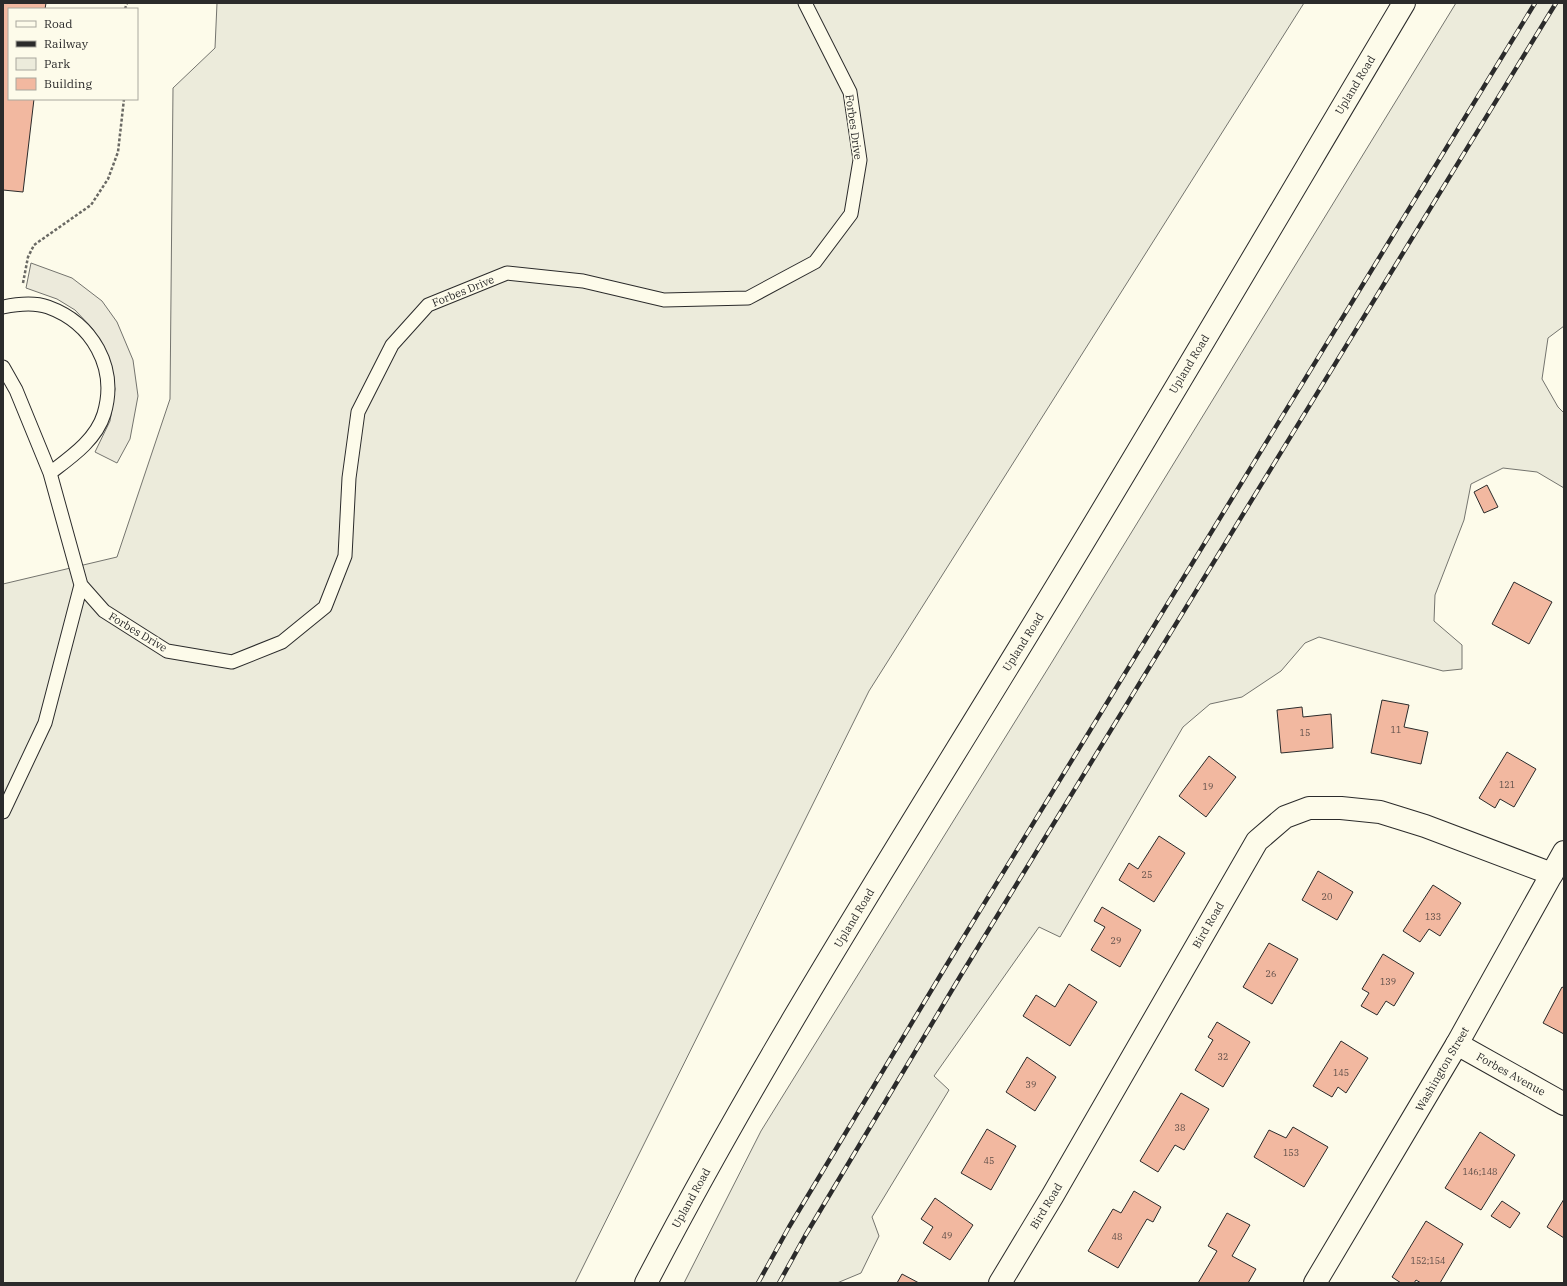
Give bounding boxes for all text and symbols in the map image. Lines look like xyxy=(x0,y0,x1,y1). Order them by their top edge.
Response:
legend xyxy=(8,8,138,100)
text: Road xyxy=(44,16,73,31)
text: Railway xyxy=(44,36,89,51)
street label: Upland Road xyxy=(1332,53,1378,117)
text: Park xyxy=(44,56,70,71)
text: Building xyxy=(44,76,92,91)
street label: Forbes Drive xyxy=(842,93,866,161)
street label: Forbes Drive xyxy=(430,272,496,310)
street label: Upland Road xyxy=(1166,332,1212,396)
street label: Forbes Drive xyxy=(106,609,170,655)
street label: Upland Road xyxy=(999,610,1047,674)
house number: 11 xyxy=(1391,724,1401,735)
house number: 15 xyxy=(1300,727,1310,738)
house number: 121 xyxy=(1499,779,1515,790)
house number: 19 xyxy=(1203,781,1213,792)
house number: 25 xyxy=(1142,869,1152,880)
street label: Upland Road xyxy=(831,886,877,950)
house number: 20 xyxy=(1322,891,1332,902)
street label: Bird Road xyxy=(1189,899,1227,951)
house number: 133 xyxy=(1425,911,1441,922)
house number: 29 xyxy=(1111,935,1121,946)
house number: 26 xyxy=(1266,968,1276,979)
house number: 139 xyxy=(1380,976,1396,987)
street label: Washington Street xyxy=(1412,1024,1472,1114)
street label: Forbes Avenue xyxy=(1474,1049,1548,1099)
house number: 32 xyxy=(1218,1051,1228,1062)
house number: 145 xyxy=(1333,1067,1349,1078)
house number: 39 xyxy=(1026,1079,1036,1090)
house number: 38 xyxy=(1175,1122,1185,1133)
house number: 153 xyxy=(1283,1147,1299,1158)
house number: 45 xyxy=(984,1155,994,1166)
street label: Upland Road xyxy=(669,1165,713,1231)
house number: 146;148 xyxy=(1463,1166,1498,1177)
street label: Bird Road xyxy=(1027,1180,1065,1232)
house number: 49 xyxy=(942,1230,952,1241)
house number: 48 xyxy=(1112,1231,1122,1242)
house number: 152;154 xyxy=(1411,1255,1446,1266)

